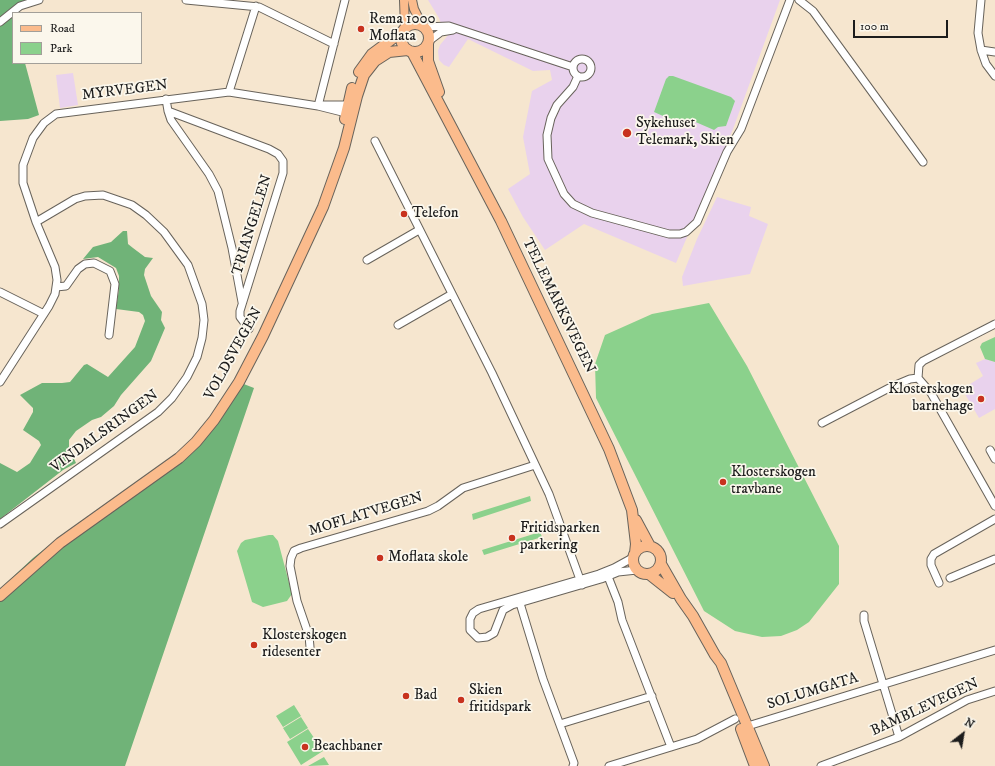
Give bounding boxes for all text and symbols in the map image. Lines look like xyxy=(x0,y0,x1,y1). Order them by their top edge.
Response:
place label: Rema 1000 Moflata xyxy=(369,11,436,46)
legend xyxy=(12,12,142,64)
scale bar xyxy=(855,12,950,38)
text: 100 m xyxy=(860,19,889,34)
text: Road xyxy=(50,21,75,36)
marker: Rema 1000 Moflata xyxy=(356,24,366,34)
text: Park xyxy=(50,41,72,56)
street label: MYRVEGEN xyxy=(81,77,169,105)
place label: Sykehuset Telemark, Skien xyxy=(636,115,734,150)
marker: Sykehuset Telemark, Skien xyxy=(621,127,633,139)
street label: TRIANGELEN xyxy=(229,173,277,277)
place label: Telefon xyxy=(412,205,459,223)
marker: Telefon xyxy=(399,209,409,219)
street label: TELEMARKSVEGEN xyxy=(517,235,599,377)
street label: VOLDSVEGEN xyxy=(201,305,267,403)
place label: Klosterskogen barnehage xyxy=(888,381,973,416)
street label: VINDALSRINGEN xyxy=(48,387,162,477)
marker: Klosterskogen barnehage xyxy=(976,394,986,404)
place label: Klosterskogen travbane xyxy=(731,464,816,499)
marker: Klosterskogen travbane xyxy=(718,477,728,487)
street label: MOFLATVEGEN xyxy=(307,489,425,541)
place label: Fritidsparken parkering xyxy=(520,520,600,555)
marker: Fritidsparken parkering xyxy=(507,533,517,543)
place label: Moflata skole xyxy=(388,549,468,567)
marker: Moflata skole xyxy=(375,553,385,563)
place label: Klosterskogen ridesenter xyxy=(262,627,347,662)
marker: Klosterskogen ridesenter xyxy=(249,640,259,650)
street label: SOLUMGATA xyxy=(765,670,861,714)
street label: BAMBLEVEGEN xyxy=(868,675,982,741)
place label: Skien fritidspark xyxy=(469,682,531,717)
place label: Bad xyxy=(414,687,437,705)
marker: Bad xyxy=(401,691,411,701)
marker: Skien fritidspark xyxy=(456,695,466,705)
north arrow xyxy=(943,714,983,754)
place label: Beachbaner xyxy=(313,738,382,756)
marker: Beachbaner xyxy=(300,742,310,752)

